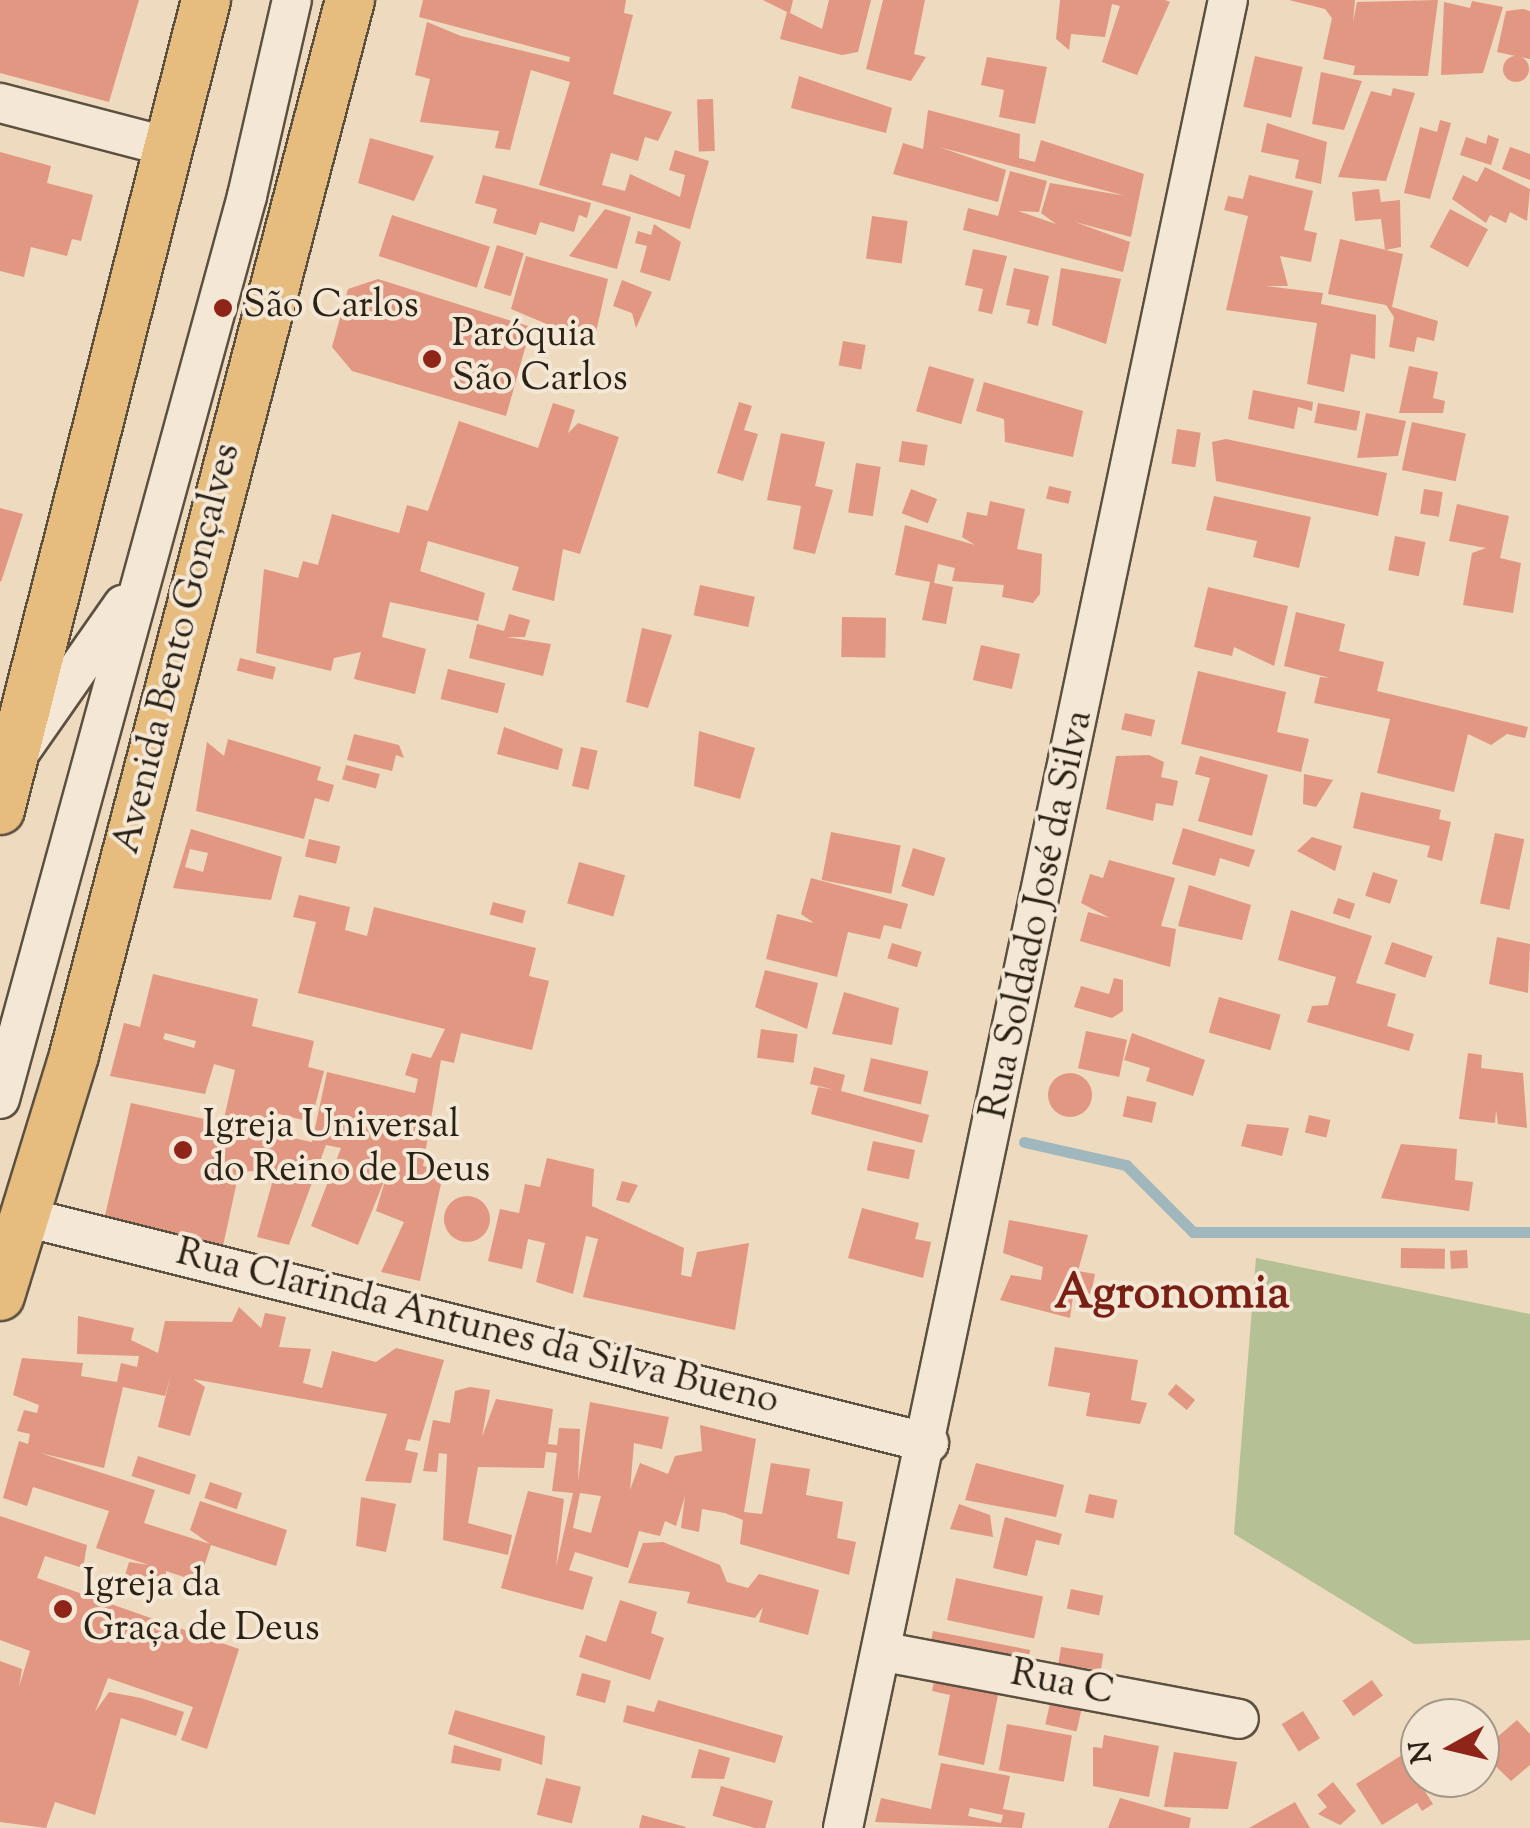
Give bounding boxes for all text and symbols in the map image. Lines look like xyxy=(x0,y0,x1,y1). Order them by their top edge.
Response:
place label: São Carlos xyxy=(243,285,419,331)
marker: São Carlos xyxy=(212,297,234,319)
place label: Paróquia São Carlos xyxy=(452,314,628,404)
marker: Paróquia São Carlos xyxy=(421,348,443,370)
street label: Avenida Bento Gonçalves xyxy=(106,439,252,859)
street label: Rua Soldado José da Silva xyxy=(973,707,1105,1123)
place label: Igreja Universal do Reino de Deus xyxy=(203,1105,490,1194)
marker: Igreja Universal do Reino de Deus xyxy=(172,1139,194,1161)
street label: Rua Clarinda Antunes da Silva Bueno xyxy=(171,1232,783,1426)
district label: Agronomia xyxy=(1054,1267,1290,1325)
place label: Igreja da Graça de Deus xyxy=(83,1564,320,1654)
marker: Igreja da Graça de Deus xyxy=(52,1598,74,1620)
street label: Rua C xyxy=(1006,1653,1118,1717)
north arrow xyxy=(1400,1698,1500,1798)
text: N xyxy=(1401,1738,1444,1766)

